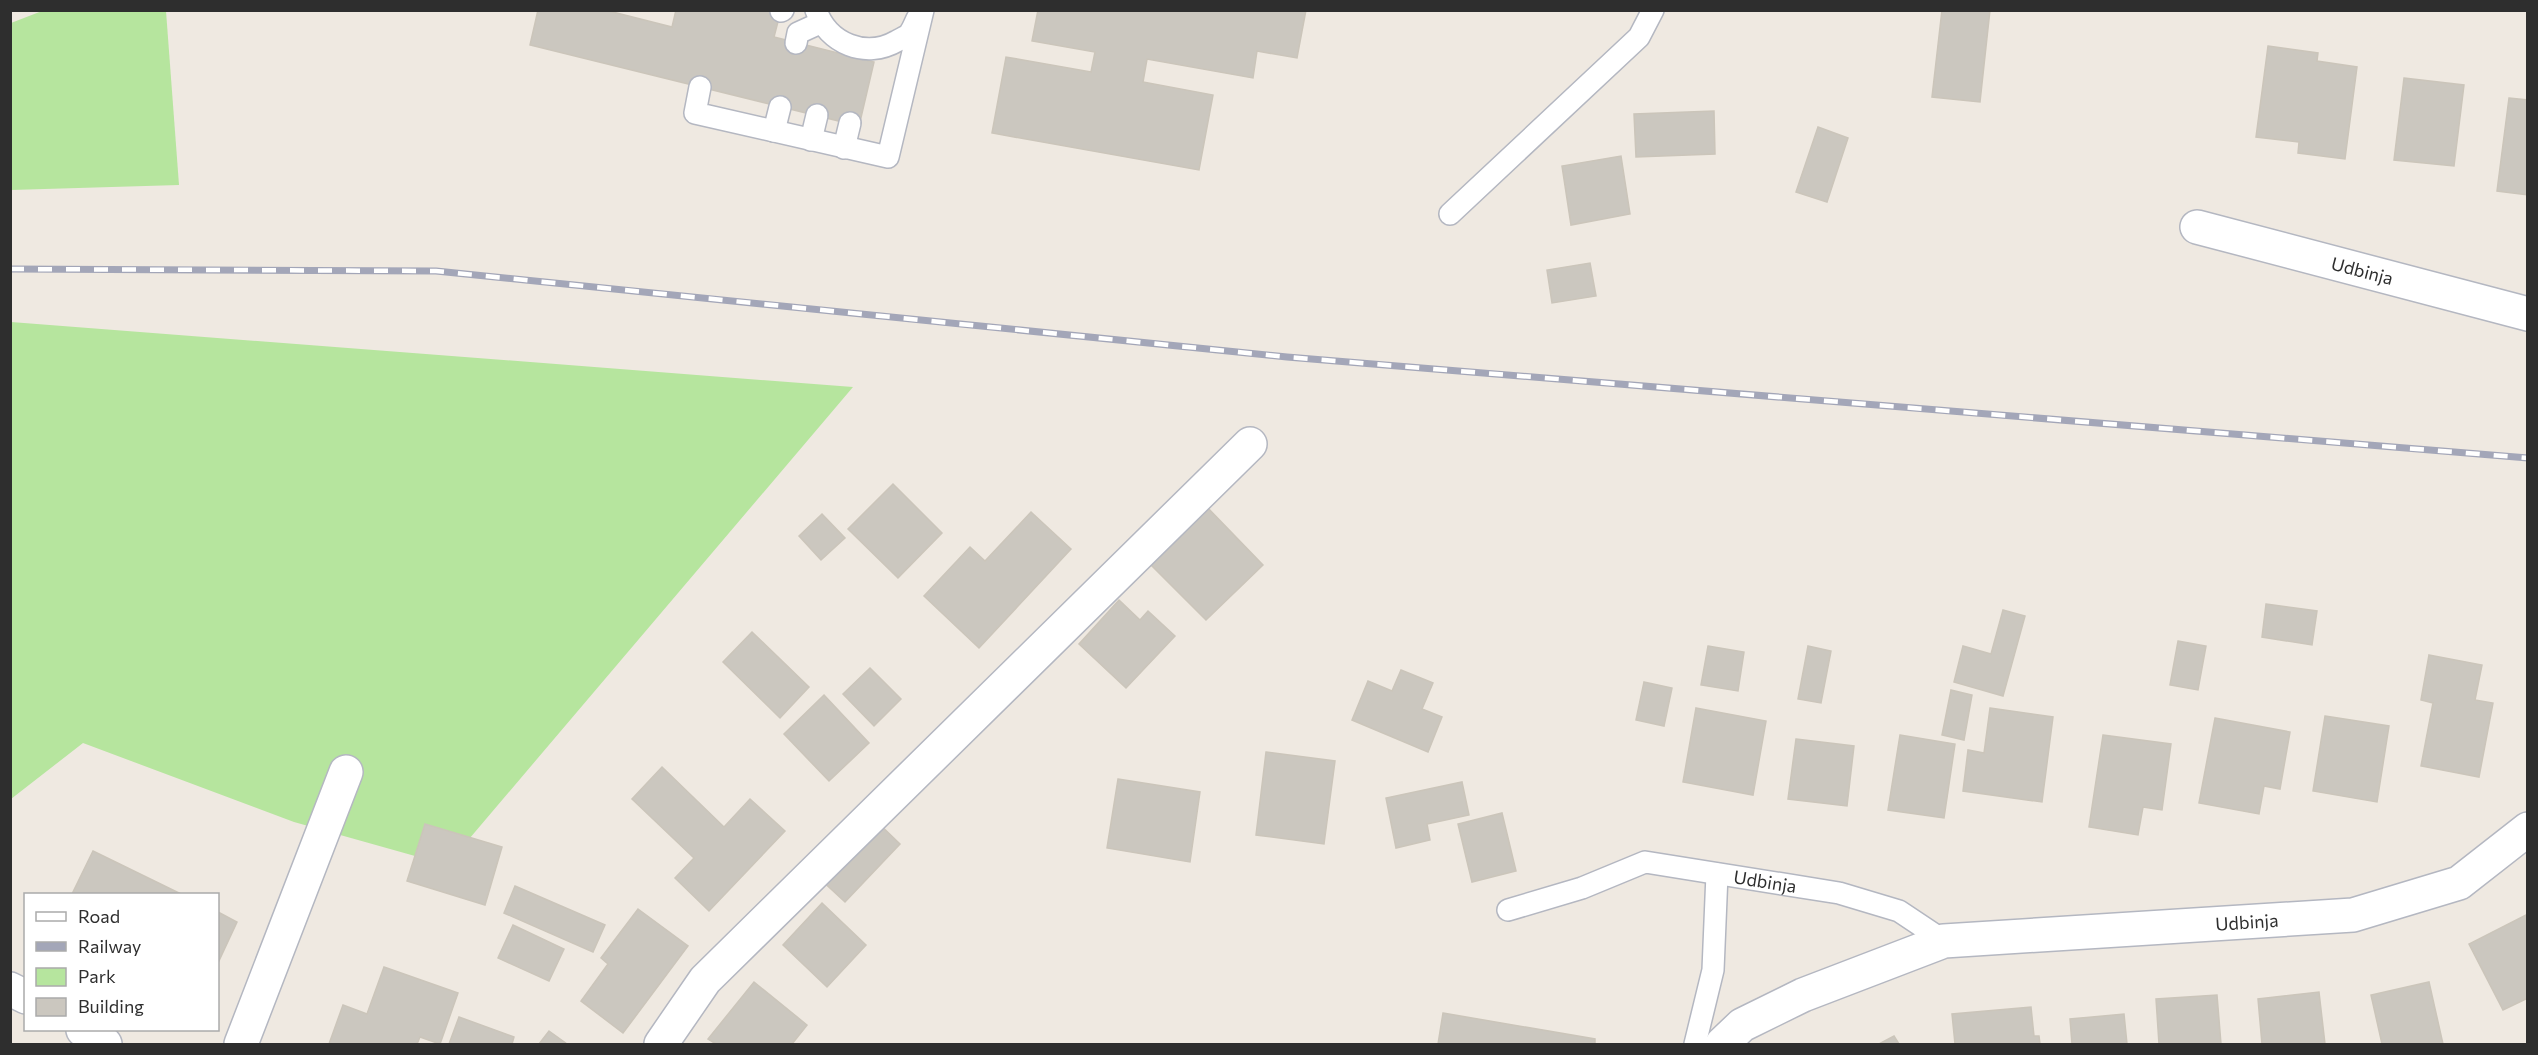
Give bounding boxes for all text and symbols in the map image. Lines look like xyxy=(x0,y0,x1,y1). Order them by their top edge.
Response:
street label: Udbinja xyxy=(2329,252,2396,289)
street label: Udbinja xyxy=(1732,865,1798,897)
legend xyxy=(24,893,219,1031)
text: Road xyxy=(78,905,120,927)
street label: Udbinja xyxy=(2215,909,2279,935)
text: Railway xyxy=(78,935,141,957)
text: Park xyxy=(78,965,116,987)
text: Building xyxy=(78,995,144,1017)

